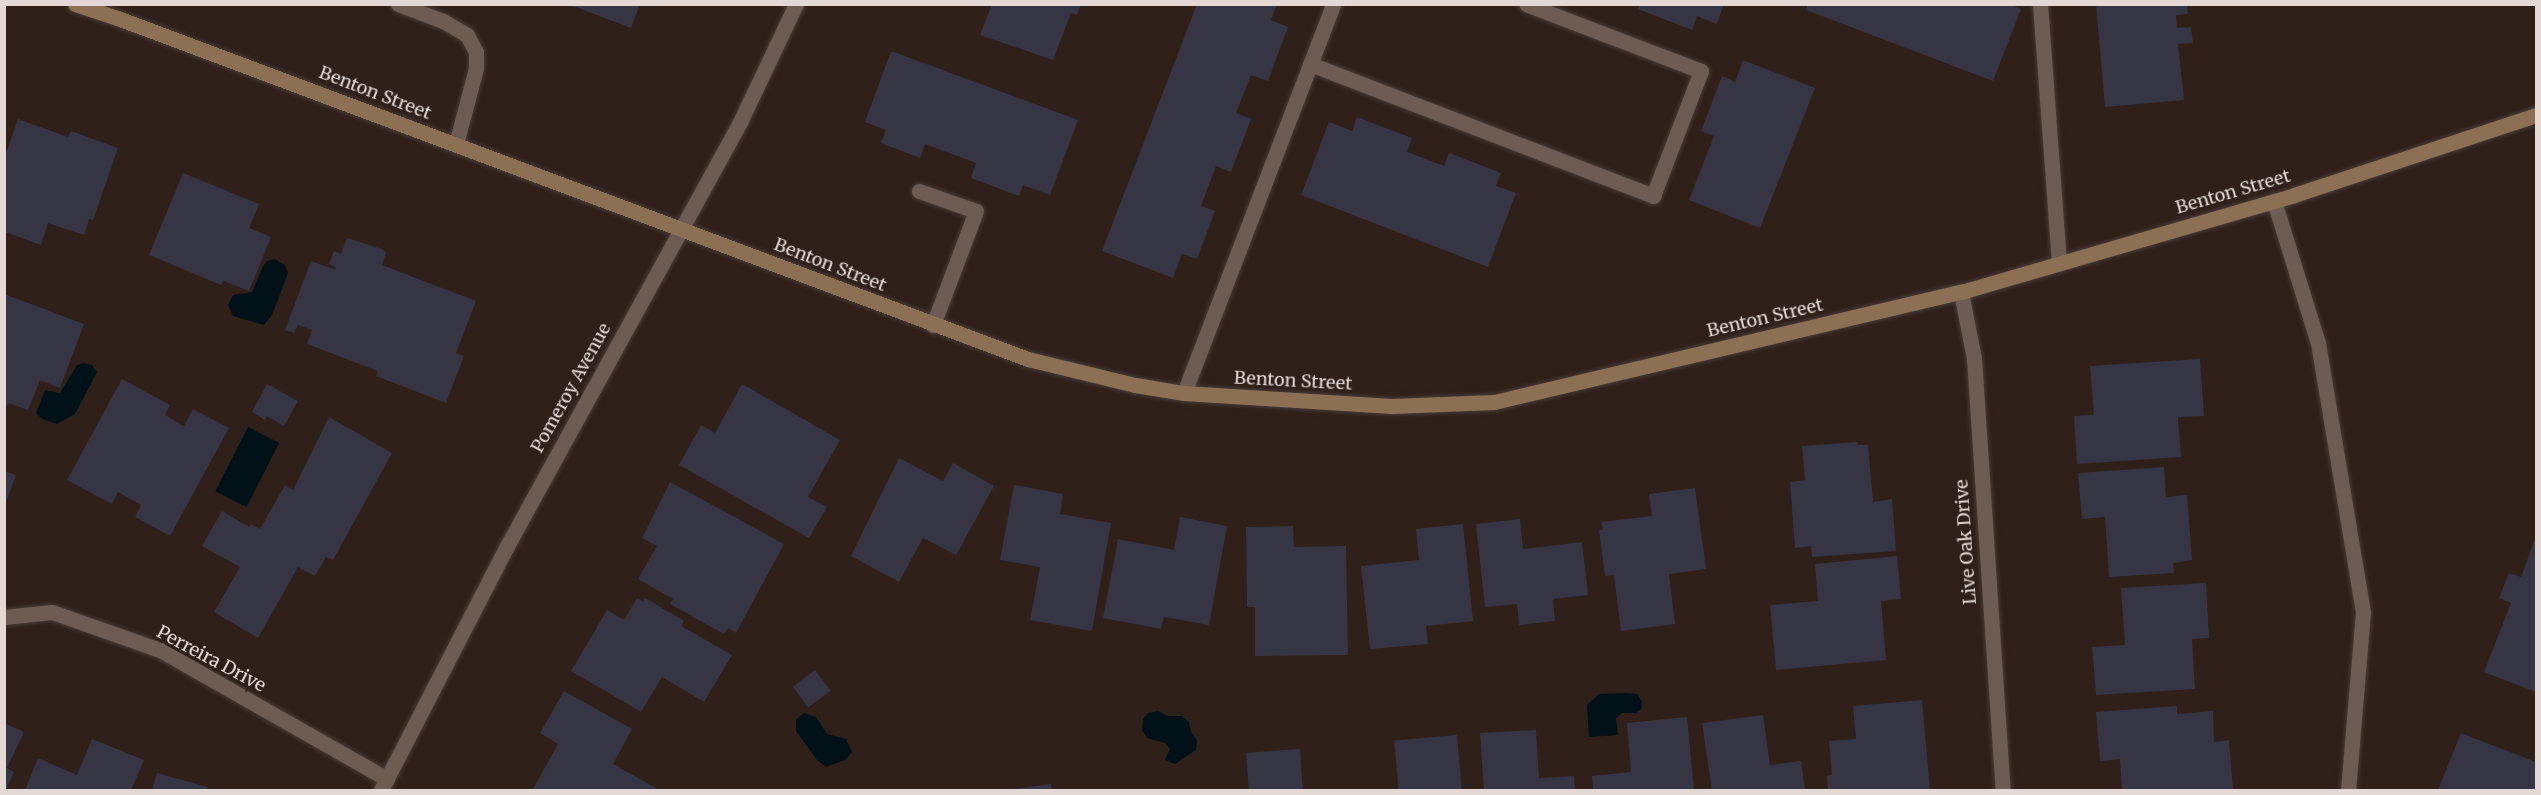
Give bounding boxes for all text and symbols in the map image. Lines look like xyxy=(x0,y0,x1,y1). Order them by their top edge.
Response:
street label: Benton Street xyxy=(316,62,434,124)
street label: Benton Street xyxy=(2173,165,2293,219)
street label: Benton Street xyxy=(771,234,889,296)
street label: Benton Street xyxy=(1705,294,1825,342)
street label: Pomeroy Avenue xyxy=(526,319,616,457)
street label: Benton Street xyxy=(1233,367,1353,395)
street label: Live Oak Drive xyxy=(1951,479,1981,605)
street label: Perreira Drive xyxy=(153,621,269,697)

